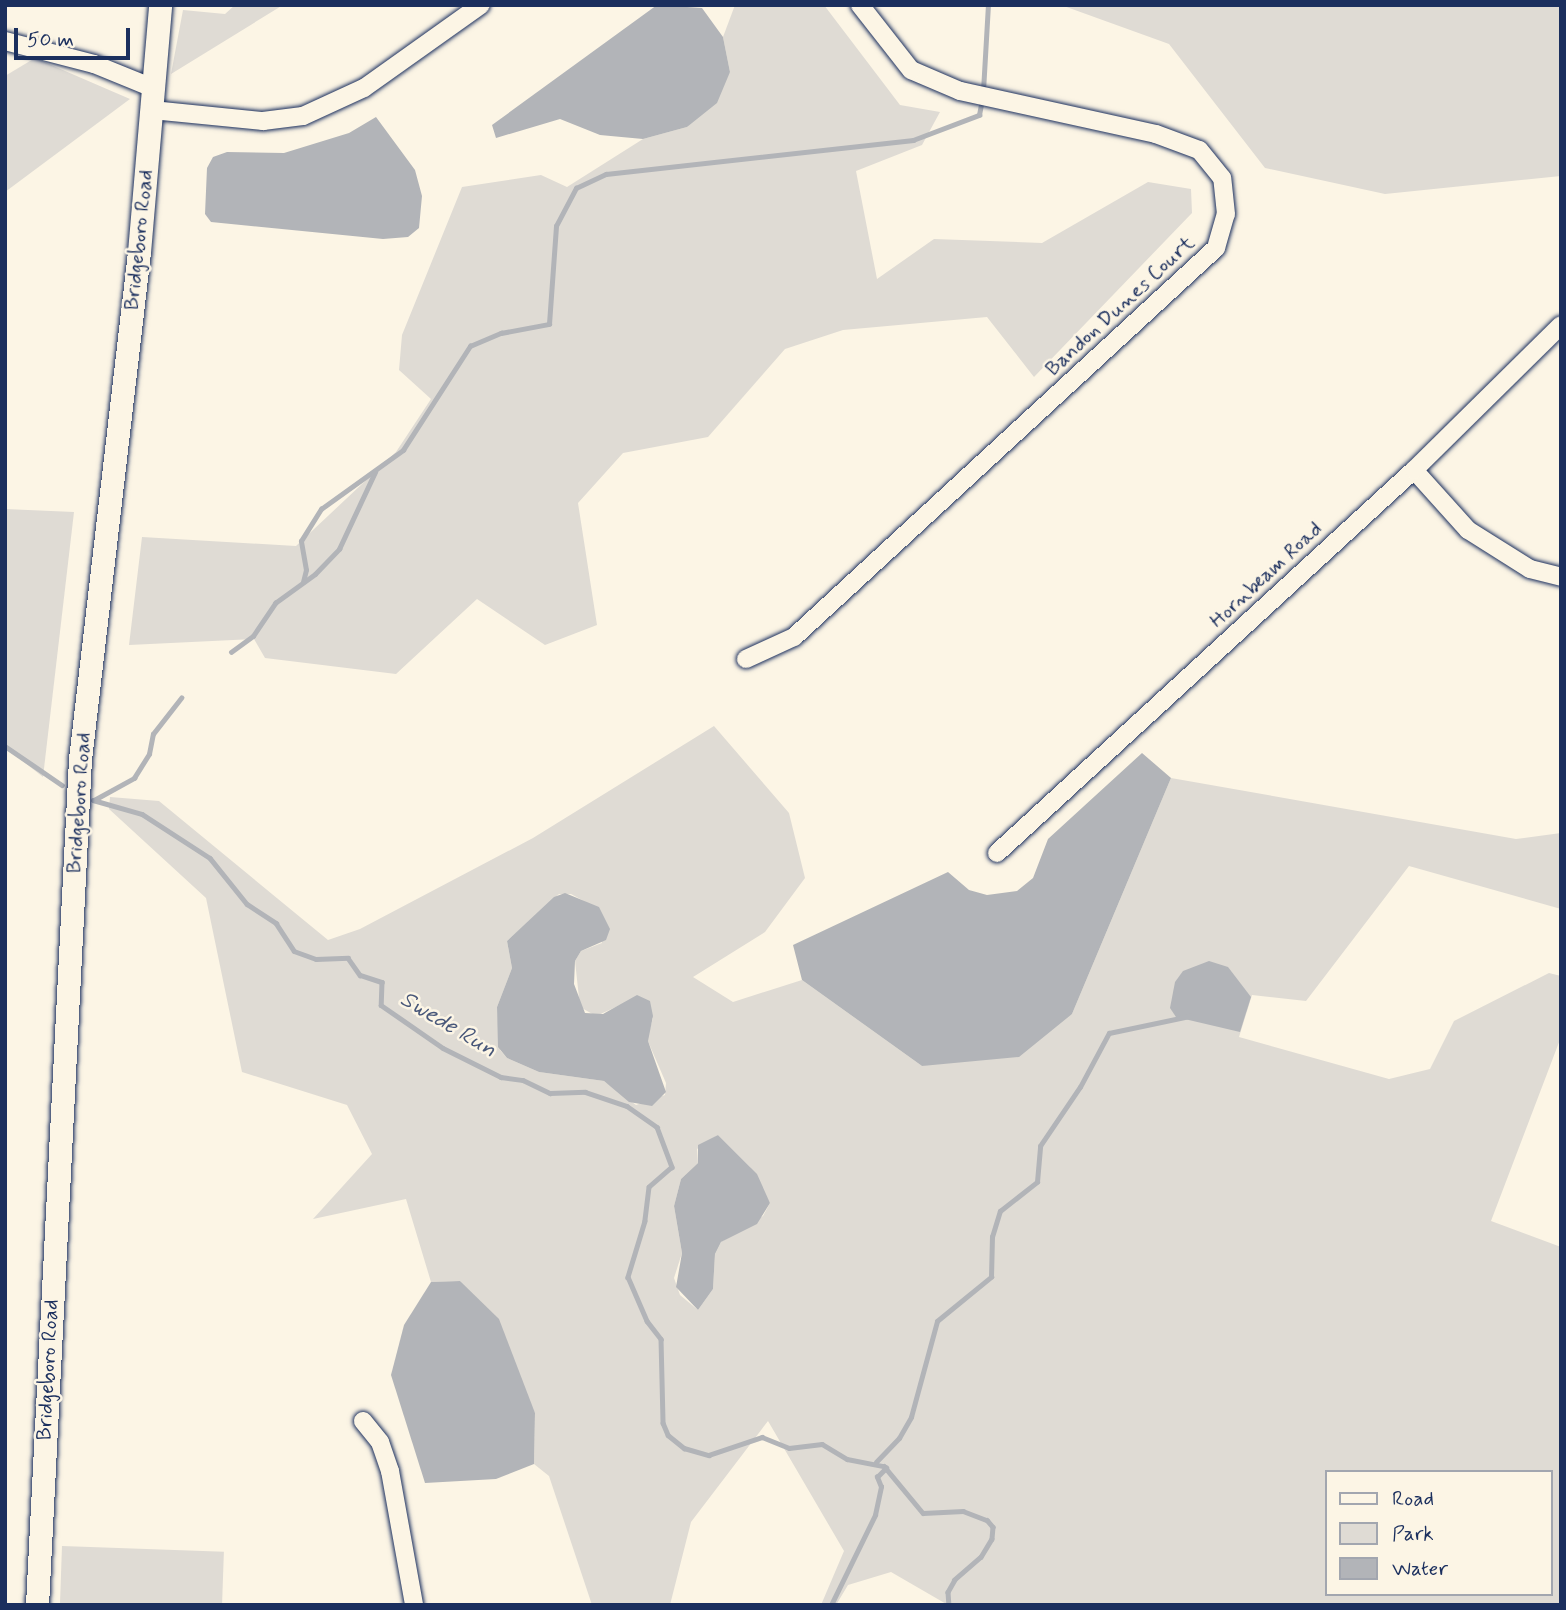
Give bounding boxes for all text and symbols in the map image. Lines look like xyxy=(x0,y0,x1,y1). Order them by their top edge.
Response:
scale bar xyxy=(18,14,133,58)
text: 50 m xyxy=(27,26,74,54)
street label: Bridgeboro Road xyxy=(119,168,159,312)
street label: Bandon Dunes Court xyxy=(1045,235,1195,377)
street label: Hornbeam Road xyxy=(1205,517,1327,633)
street label: Bridgeboro Road xyxy=(62,732,96,874)
water label: Swede Run xyxy=(396,986,500,1064)
street label: Bridgeboro Road xyxy=(32,1299,64,1441)
legend xyxy=(1324,1470,1552,1596)
text: Road xyxy=(1392,1485,1434,1513)
text: Park xyxy=(1392,1520,1434,1548)
text: Water xyxy=(1392,1555,1448,1583)

